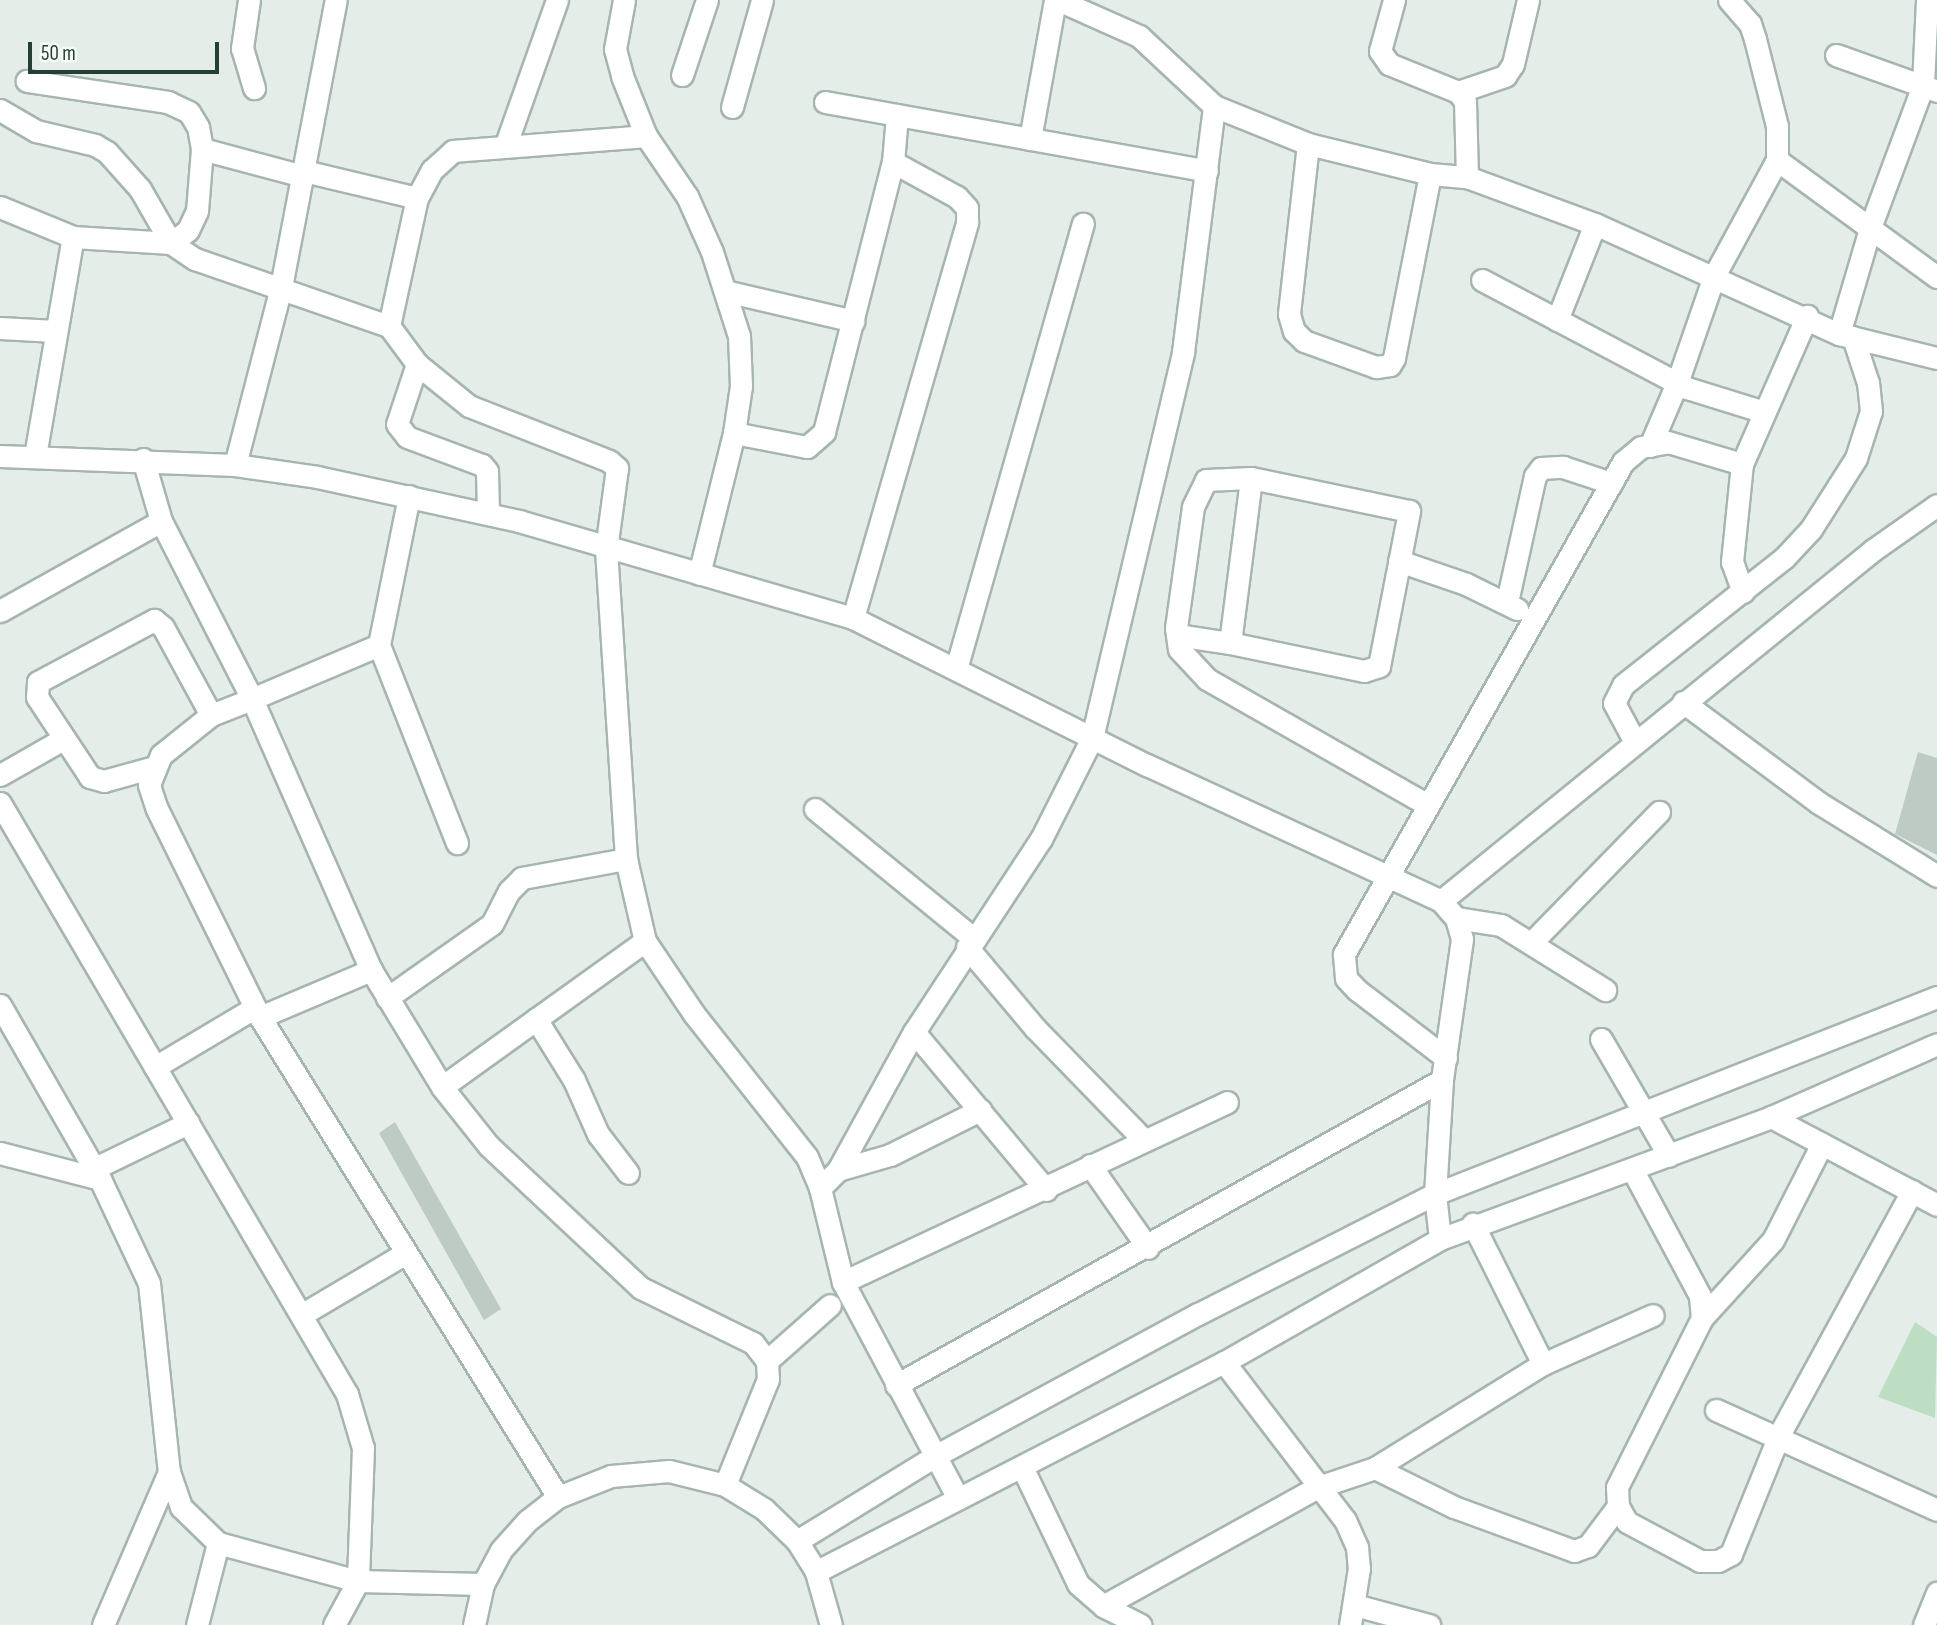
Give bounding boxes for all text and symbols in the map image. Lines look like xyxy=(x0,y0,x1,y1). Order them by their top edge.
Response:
scale bar xyxy=(32,28,222,72)
text: 50 m xyxy=(41,41,76,66)

